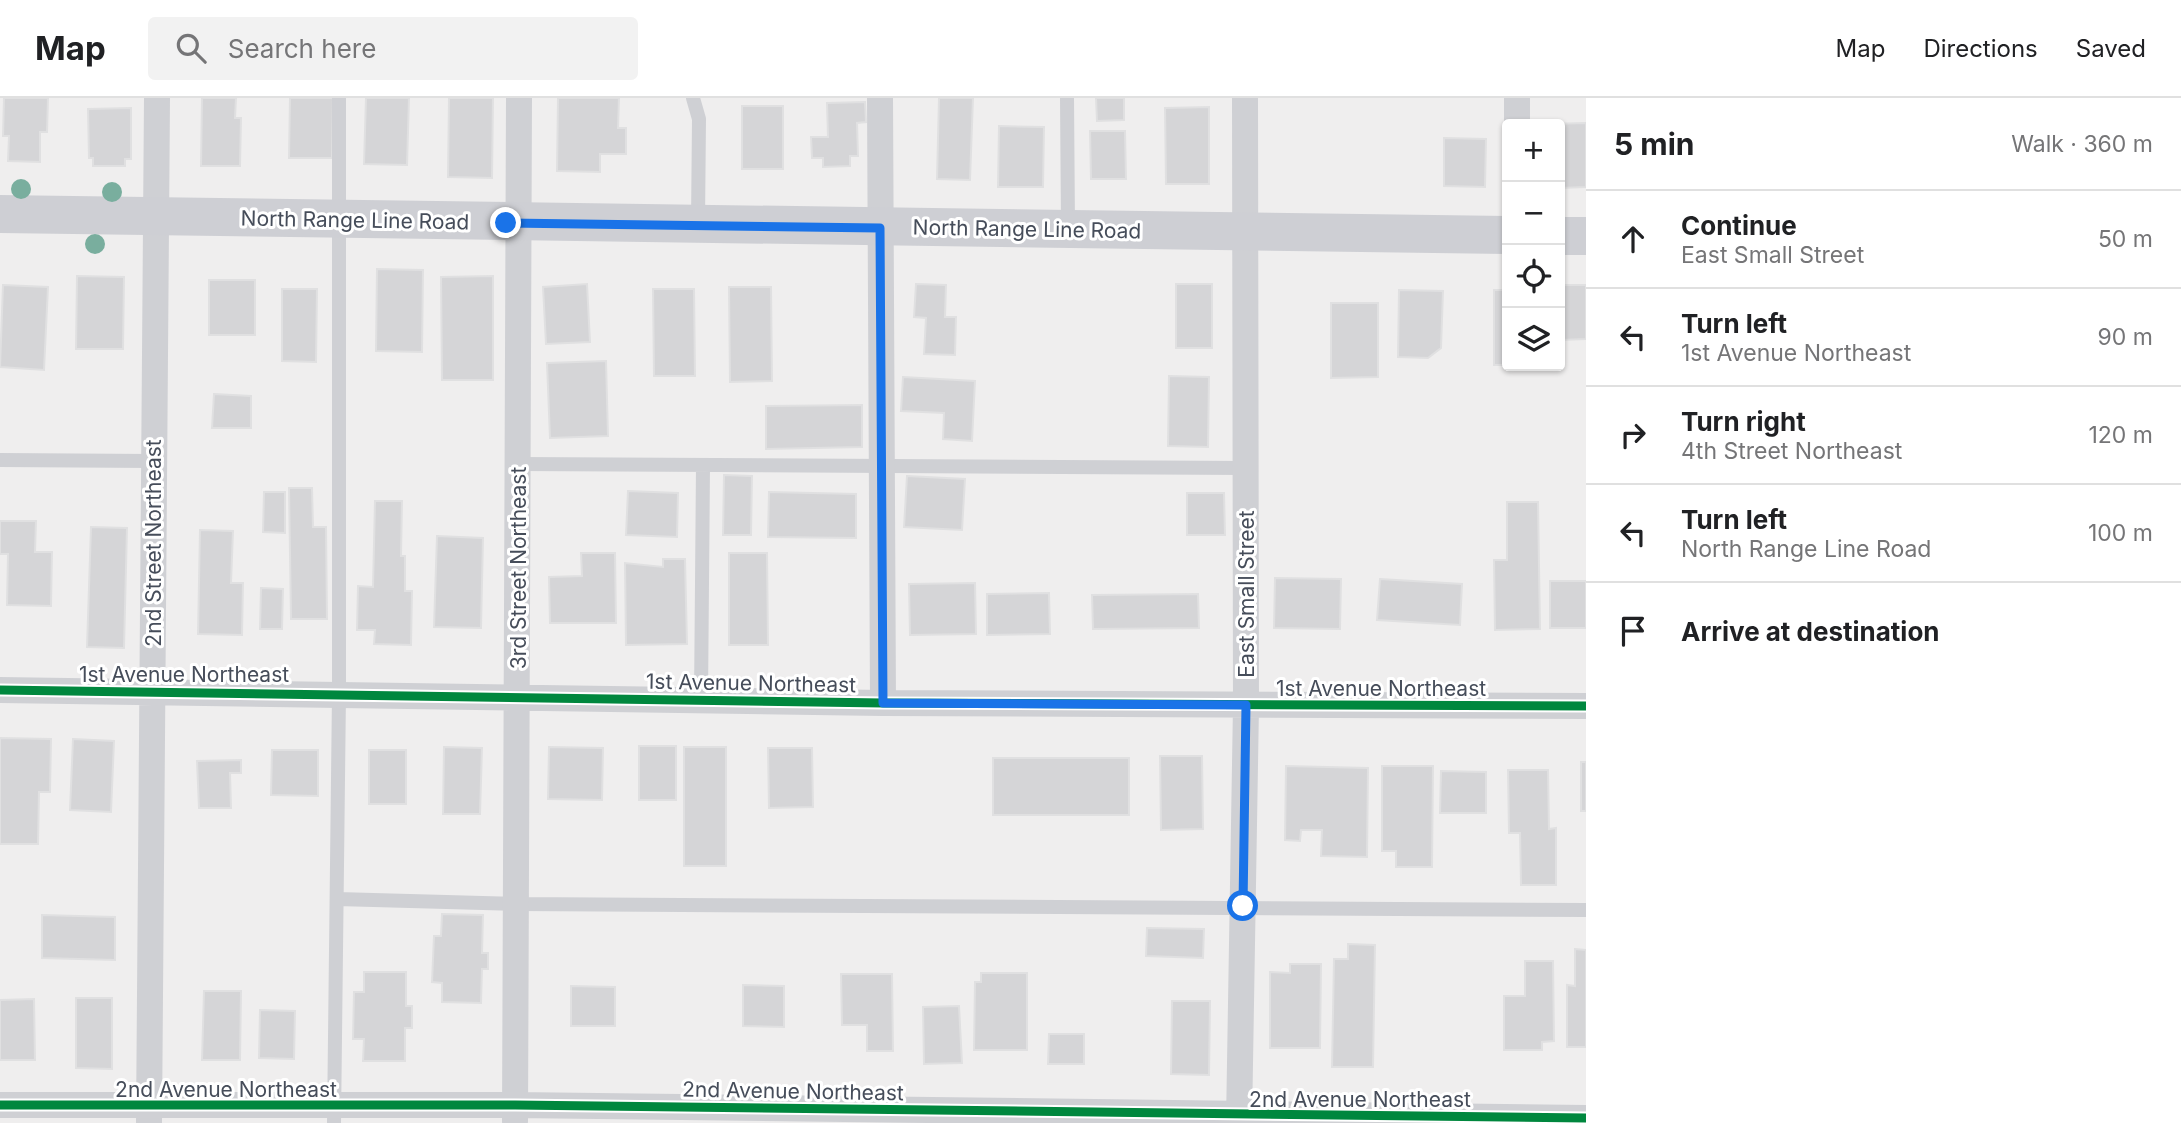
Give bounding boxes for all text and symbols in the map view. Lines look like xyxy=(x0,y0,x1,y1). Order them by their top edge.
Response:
search box xyxy=(148,17,638,80)
text: Map xyxy=(35,28,106,68)
icon: search xyxy=(172,29,210,67)
text: Search here xyxy=(228,33,376,64)
text: Map xyxy=(1836,34,1885,63)
text: Directions xyxy=(1923,34,2038,63)
text: Saved xyxy=(2076,34,2146,63)
map controls xyxy=(1502,119,1565,371)
button: + xyxy=(1502,119,1565,182)
text: 5 min xyxy=(1614,126,1694,162)
text: Walk · 360 m xyxy=(2011,130,2153,158)
button: − xyxy=(1502,182,1565,245)
street label: North Range Line Road xyxy=(240,206,470,234)
route end xyxy=(490,207,521,238)
text: Continue xyxy=(1681,210,1797,241)
street label: North Range Line Road xyxy=(912,215,1142,243)
icon: ahead xyxy=(1614,220,1652,258)
text: 50 m xyxy=(2098,225,2153,253)
text: East Small Street xyxy=(1681,241,1864,269)
button: locate xyxy=(1502,245,1565,308)
button: layers xyxy=(1502,308,1565,371)
text: Turn left xyxy=(1681,308,1787,339)
icon: left xyxy=(1614,318,1652,356)
text: 90 m xyxy=(2098,323,2153,351)
text: 1st Avenue Northeast xyxy=(1681,339,1911,367)
text: Turn right xyxy=(1681,406,1806,437)
icon: right xyxy=(1614,416,1652,454)
text: 120 m xyxy=(2088,421,2153,449)
text: 4th Street Northeast xyxy=(1681,437,1902,465)
street label: 2nd Street Northeast xyxy=(141,439,166,647)
street label: 3rd Street Northeast xyxy=(506,467,531,669)
text: Turn left xyxy=(1681,504,1787,535)
street label: East Small Street xyxy=(1234,510,1259,678)
icon: left xyxy=(1614,514,1652,552)
text: 100 m xyxy=(2088,519,2153,547)
text: North Range Line Road xyxy=(1681,535,1931,563)
icon: arrive xyxy=(1614,612,1652,650)
text: Arrive at destination xyxy=(1681,616,1940,647)
street label: 1st Avenue Northeast xyxy=(79,662,289,687)
street label: 1st Avenue Northeast xyxy=(646,669,856,697)
street label: 1st Avenue Northeast xyxy=(1276,676,1486,701)
route start xyxy=(1227,890,1258,921)
street label: 2nd Avenue Northeast xyxy=(115,1077,337,1102)
street label: 2nd Avenue Northeast xyxy=(682,1077,904,1105)
street label: 2nd Avenue Northeast xyxy=(1249,1087,1471,1112)

